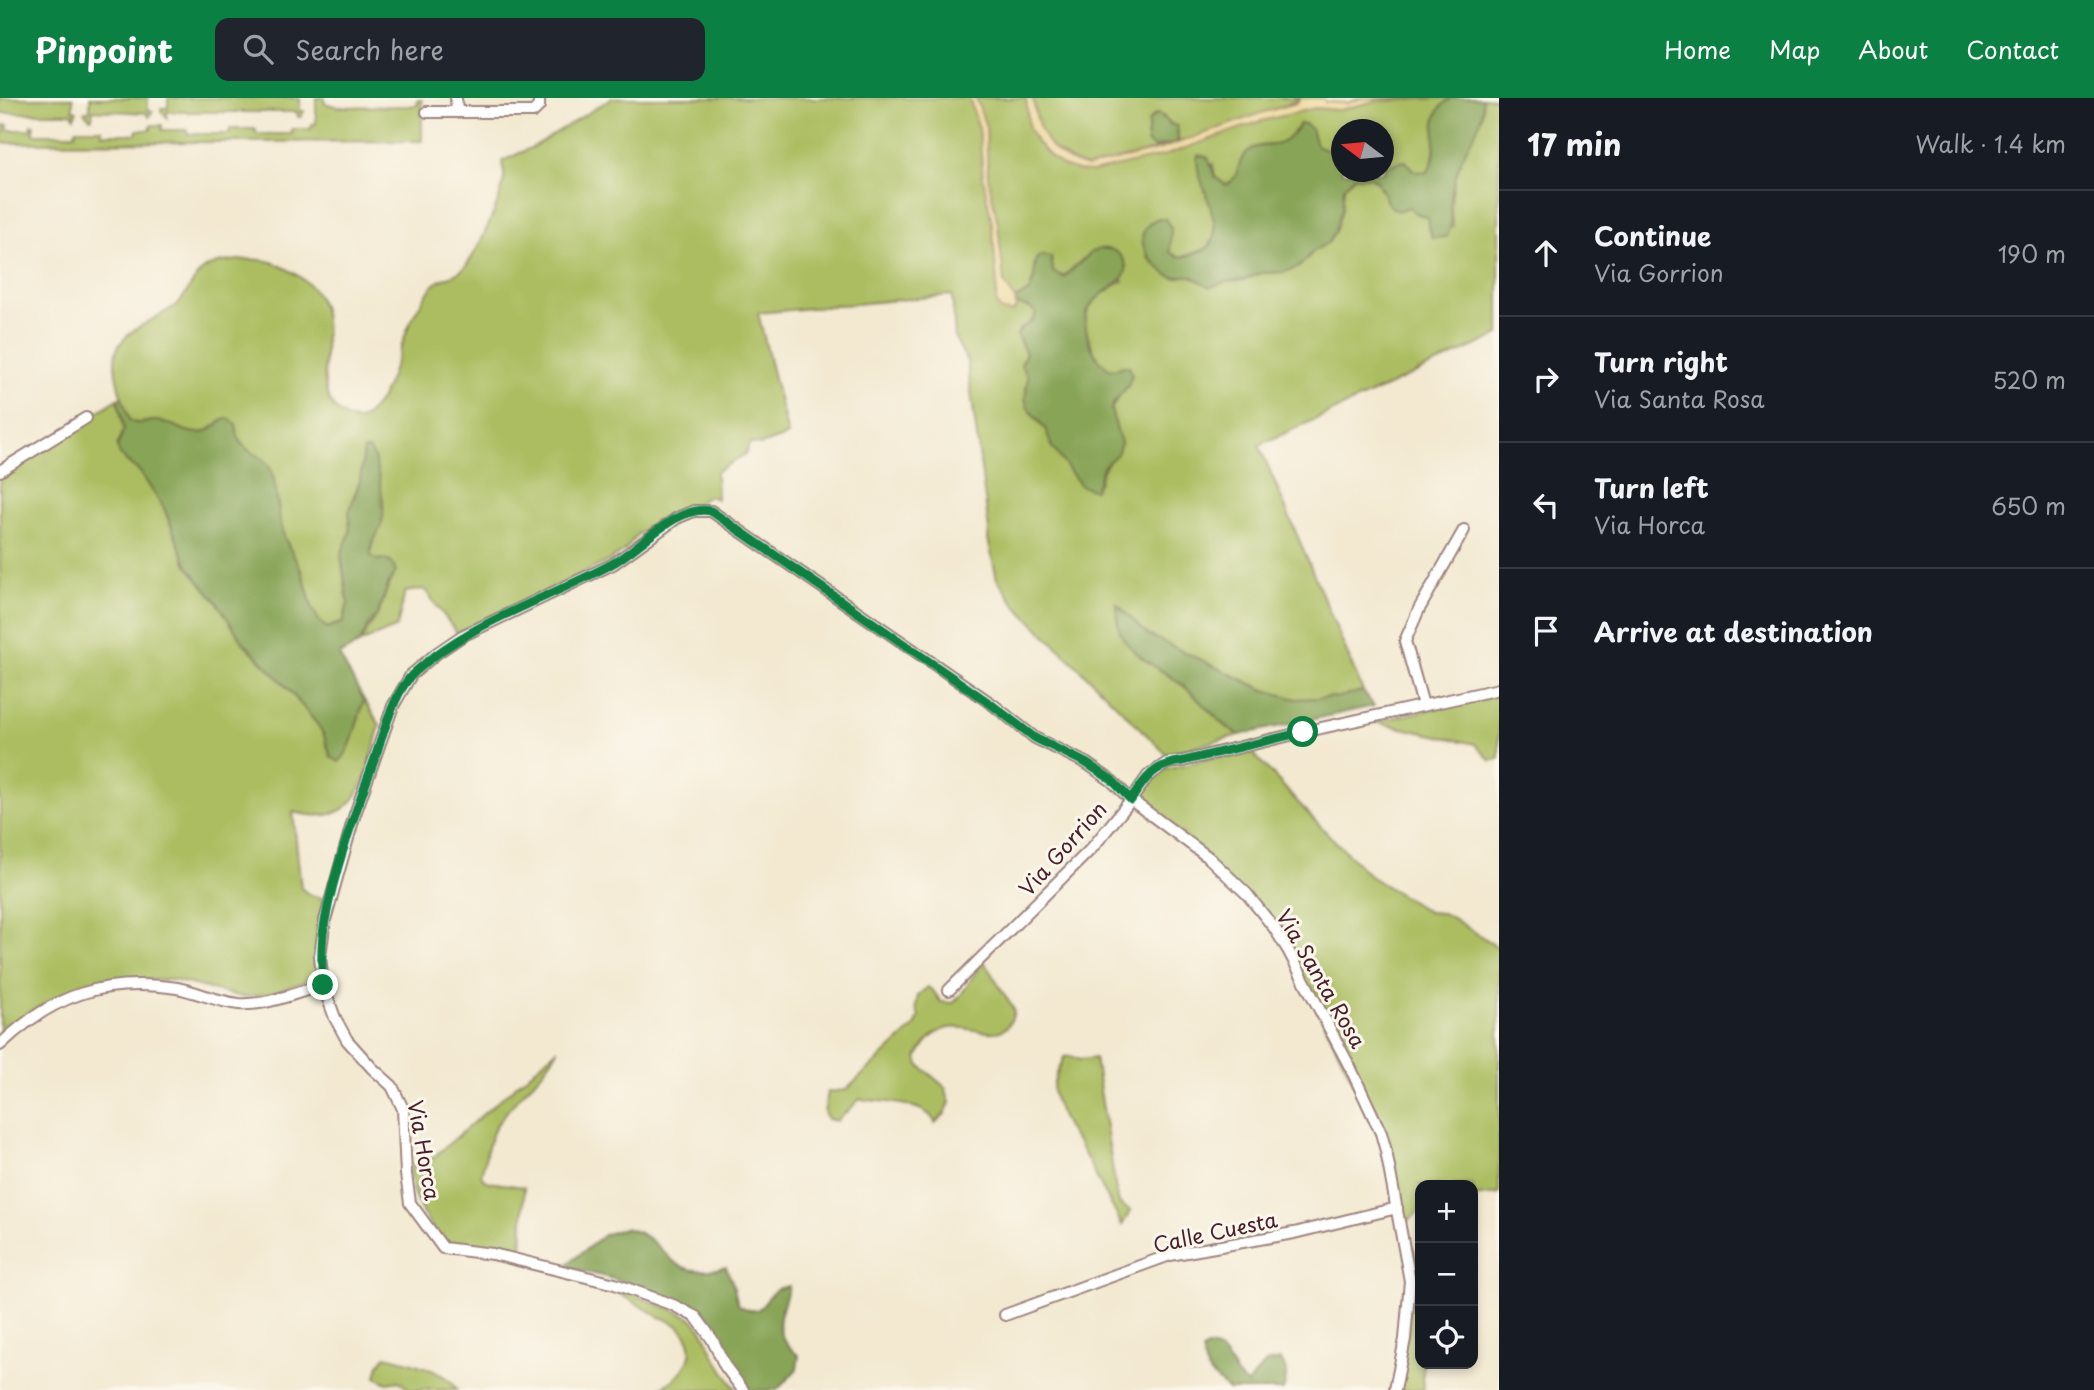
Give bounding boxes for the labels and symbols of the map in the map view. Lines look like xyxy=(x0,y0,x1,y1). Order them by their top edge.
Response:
north arrow xyxy=(1331,119,1394,182)
route start xyxy=(1287,716,1318,747)
street label: Via Gorrion xyxy=(1011,793,1113,903)
street label: Via Santa Rosa xyxy=(1269,903,1375,1053)
route end xyxy=(307,969,338,1000)
street label: Via Horca xyxy=(400,1097,450,1203)
street label: Calle Cuesta xyxy=(1150,1202,1280,1260)

